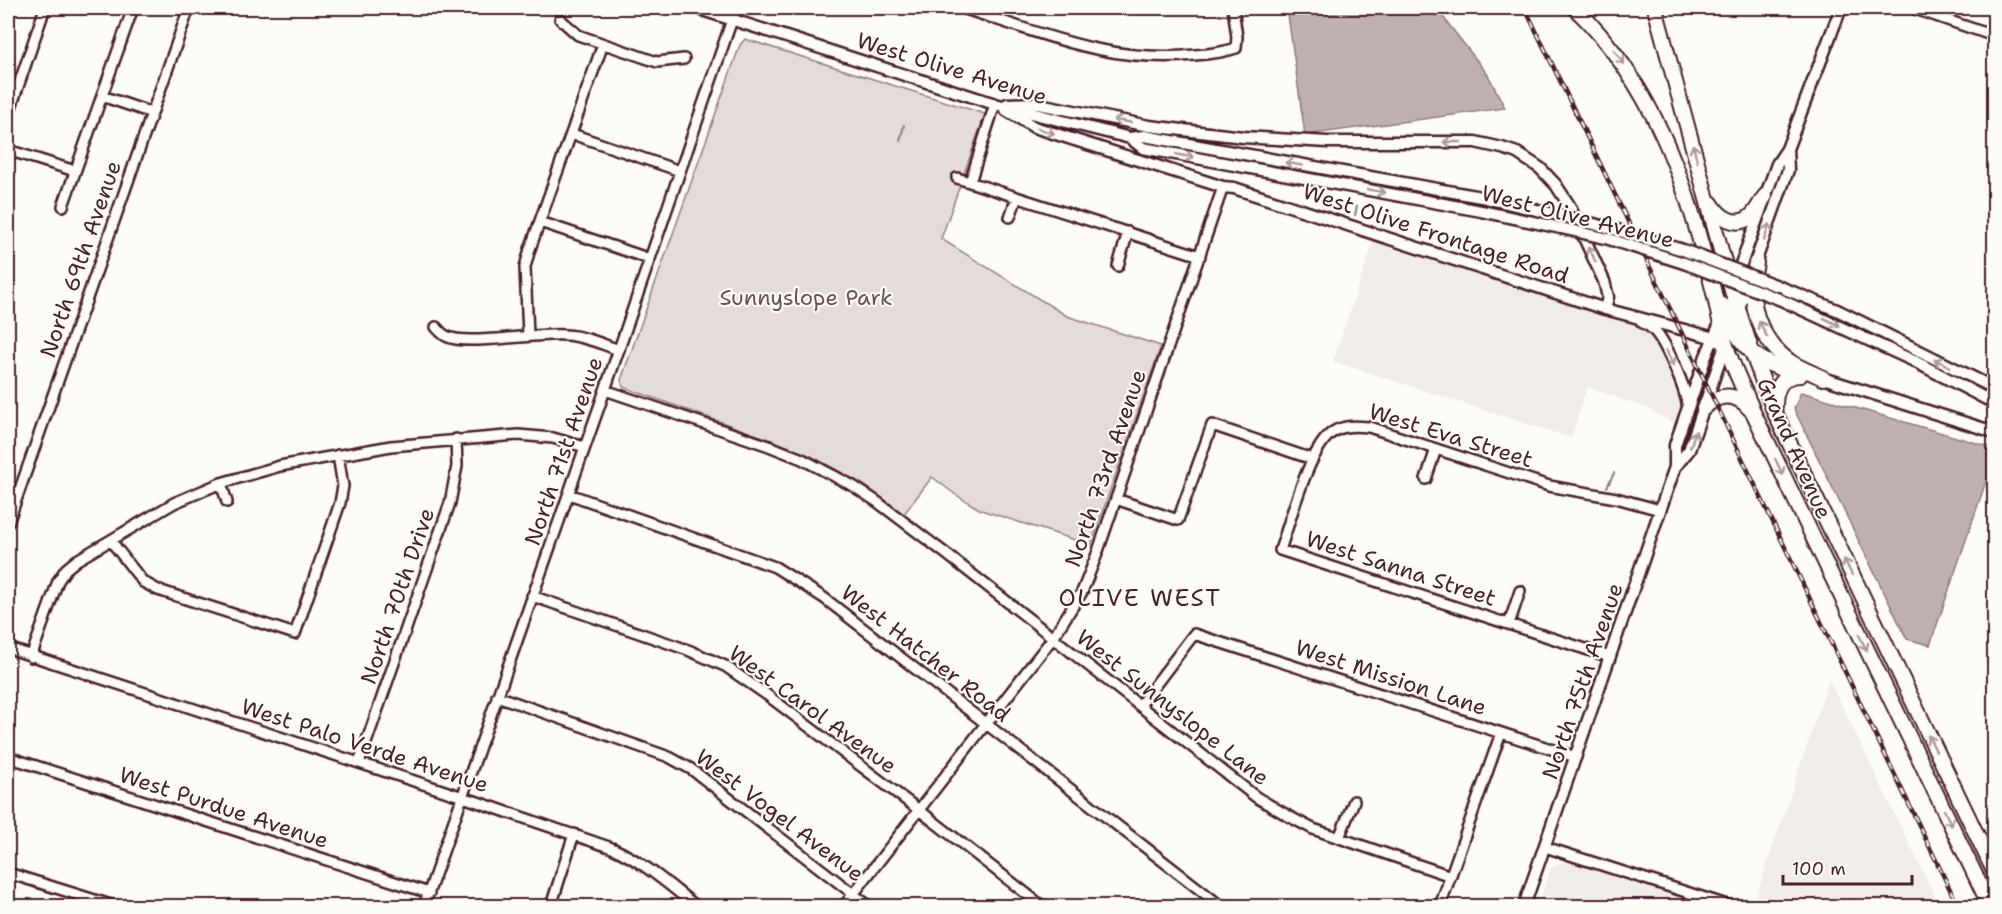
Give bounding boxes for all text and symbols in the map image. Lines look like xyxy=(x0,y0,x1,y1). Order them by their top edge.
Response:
street label: West Olive Avenue xyxy=(853,26,1051,111)
one-way arrow xyxy=(1613,49,1625,65)
one-way arrow xyxy=(1113,115,1133,126)
one-way arrow xyxy=(1036,127,1055,138)
one-way arrow xyxy=(1443,136,1463,148)
one-way arrow xyxy=(1689,144,1700,163)
one-way arrow xyxy=(1174,151,1194,162)
street label: North 69th Avenue xyxy=(33,157,128,362)
one-way arrow xyxy=(1285,158,1304,169)
street label: West Olive Frontage Road xyxy=(1299,177,1573,290)
street label: West Olive Avenue xyxy=(1478,179,1677,254)
one-way arrow xyxy=(1366,186,1386,197)
one-way arrow xyxy=(1762,223,1773,242)
one-way arrow xyxy=(1585,245,1597,263)
park label: Sunnyslope Park xyxy=(719,283,893,312)
one-way arrow xyxy=(1823,317,1841,329)
one-way arrow xyxy=(1756,320,1768,338)
one-way arrow xyxy=(1664,349,1676,367)
street label: North 71st Avenue xyxy=(518,353,609,549)
one-way arrow xyxy=(1933,356,1951,368)
street label: North 73rd Avenue xyxy=(1058,366,1153,571)
street label: Grand Avenue xyxy=(1750,373,1839,523)
street label: West Eva Street xyxy=(1365,397,1536,474)
one-way arrow xyxy=(1688,430,1699,449)
one-way arrow xyxy=(1774,457,1785,475)
street label: North 70th Drive xyxy=(354,504,441,688)
street label: West Sanna Street xyxy=(1302,524,1500,613)
one-way arrow xyxy=(1841,559,1853,577)
street label: West Hatcher Road xyxy=(835,578,1016,729)
street label: North 75th Avenue xyxy=(1535,579,1630,783)
district label: OLIVE WEST xyxy=(1058,582,1222,614)
street label: West Sunnyslope Lane xyxy=(1070,623,1275,792)
street label: West Mission Lane xyxy=(1292,633,1490,722)
one-way arrow xyxy=(1857,634,1869,652)
street label: West Carol Avenue xyxy=(723,639,902,780)
street label: West Palo Verde Avenue xyxy=(238,692,492,799)
one-way arrow xyxy=(1926,735,1938,753)
street label: West Vogel Avenue xyxy=(690,742,870,888)
street label: West Purdue Avenue xyxy=(116,760,332,855)
one-way arrow xyxy=(1943,809,1954,827)
scale bar xyxy=(1783,848,1912,886)
text: 100 m xyxy=(1792,857,1846,881)

